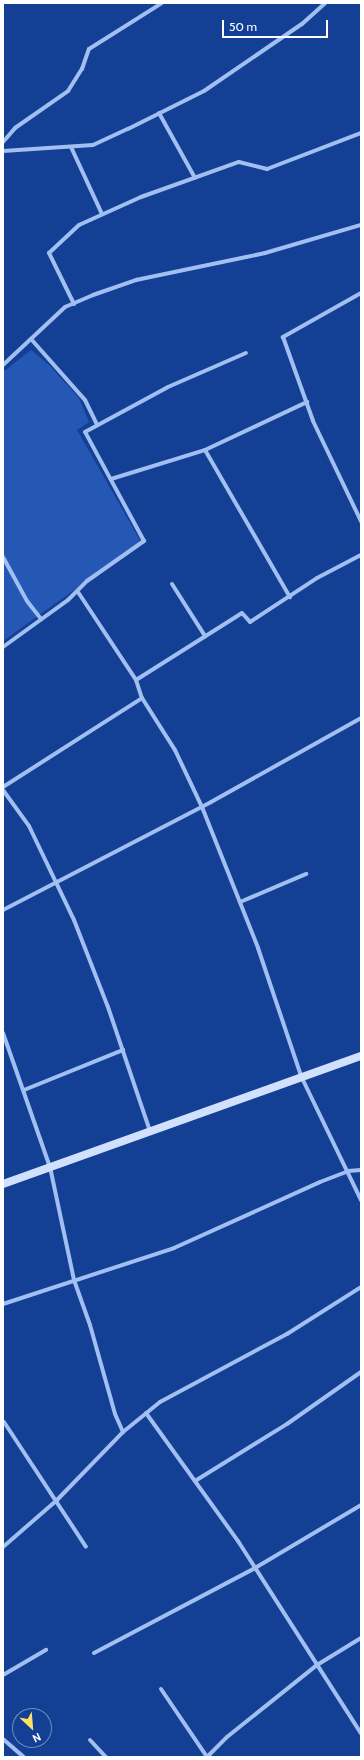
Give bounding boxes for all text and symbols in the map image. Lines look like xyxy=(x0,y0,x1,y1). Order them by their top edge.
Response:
scale bar xyxy=(224,12,330,38)
text: 50 m xyxy=(229,19,257,34)
north arrow xyxy=(12,1708,52,1748)
text: N xyxy=(30,1730,43,1746)

